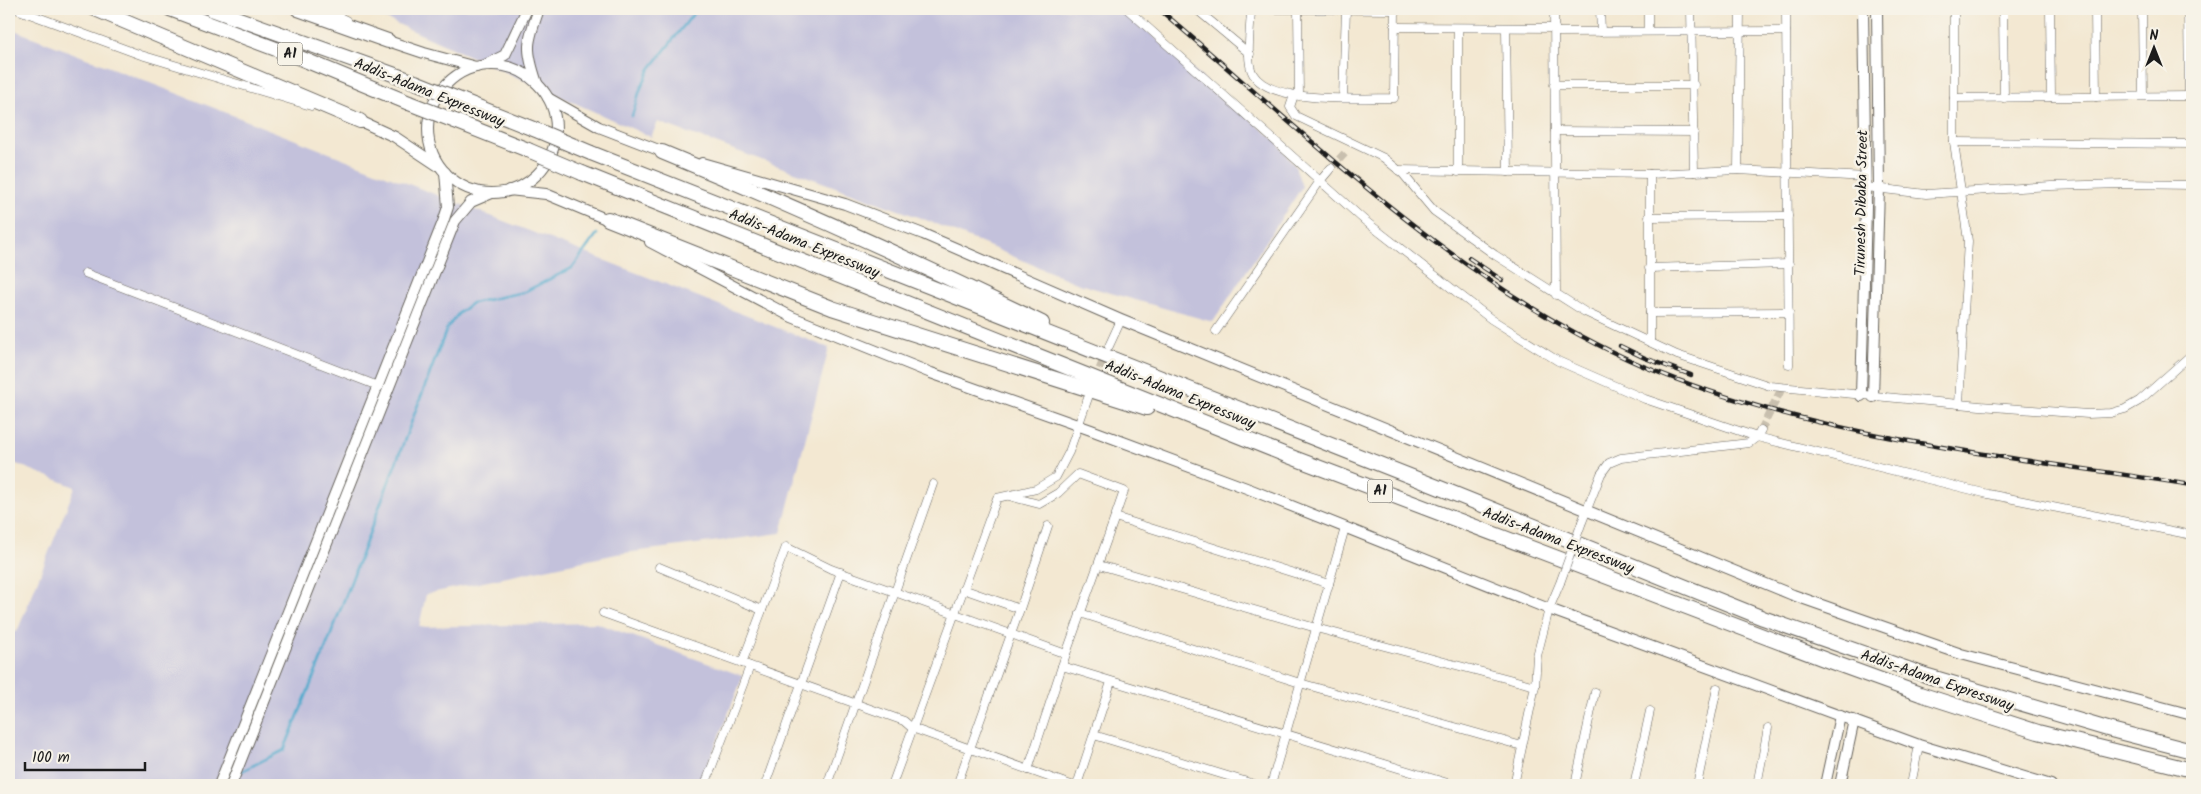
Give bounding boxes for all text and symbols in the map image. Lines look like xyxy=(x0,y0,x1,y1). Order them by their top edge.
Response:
north arrow xyxy=(2128,22,2178,72)
text: N xyxy=(2150,25,2159,47)
road number: A1 xyxy=(278,42,302,66)
street label: Addis-Adama Expressway xyxy=(350,52,509,135)
street label: Tirunesh Dibaba Street xyxy=(1849,130,1875,276)
street label: Addis-Adama Expressway xyxy=(725,203,884,286)
street label: Addis-Adama Expressway xyxy=(1101,354,1260,437)
road number: A1 xyxy=(1368,480,1392,502)
street label: Addis-Adama Expressway xyxy=(1479,501,1638,581)
street label: Addis-Adama Expressway xyxy=(1857,644,2018,719)
scale bar xyxy=(25,739,145,771)
text: 100 m xyxy=(32,746,70,770)

